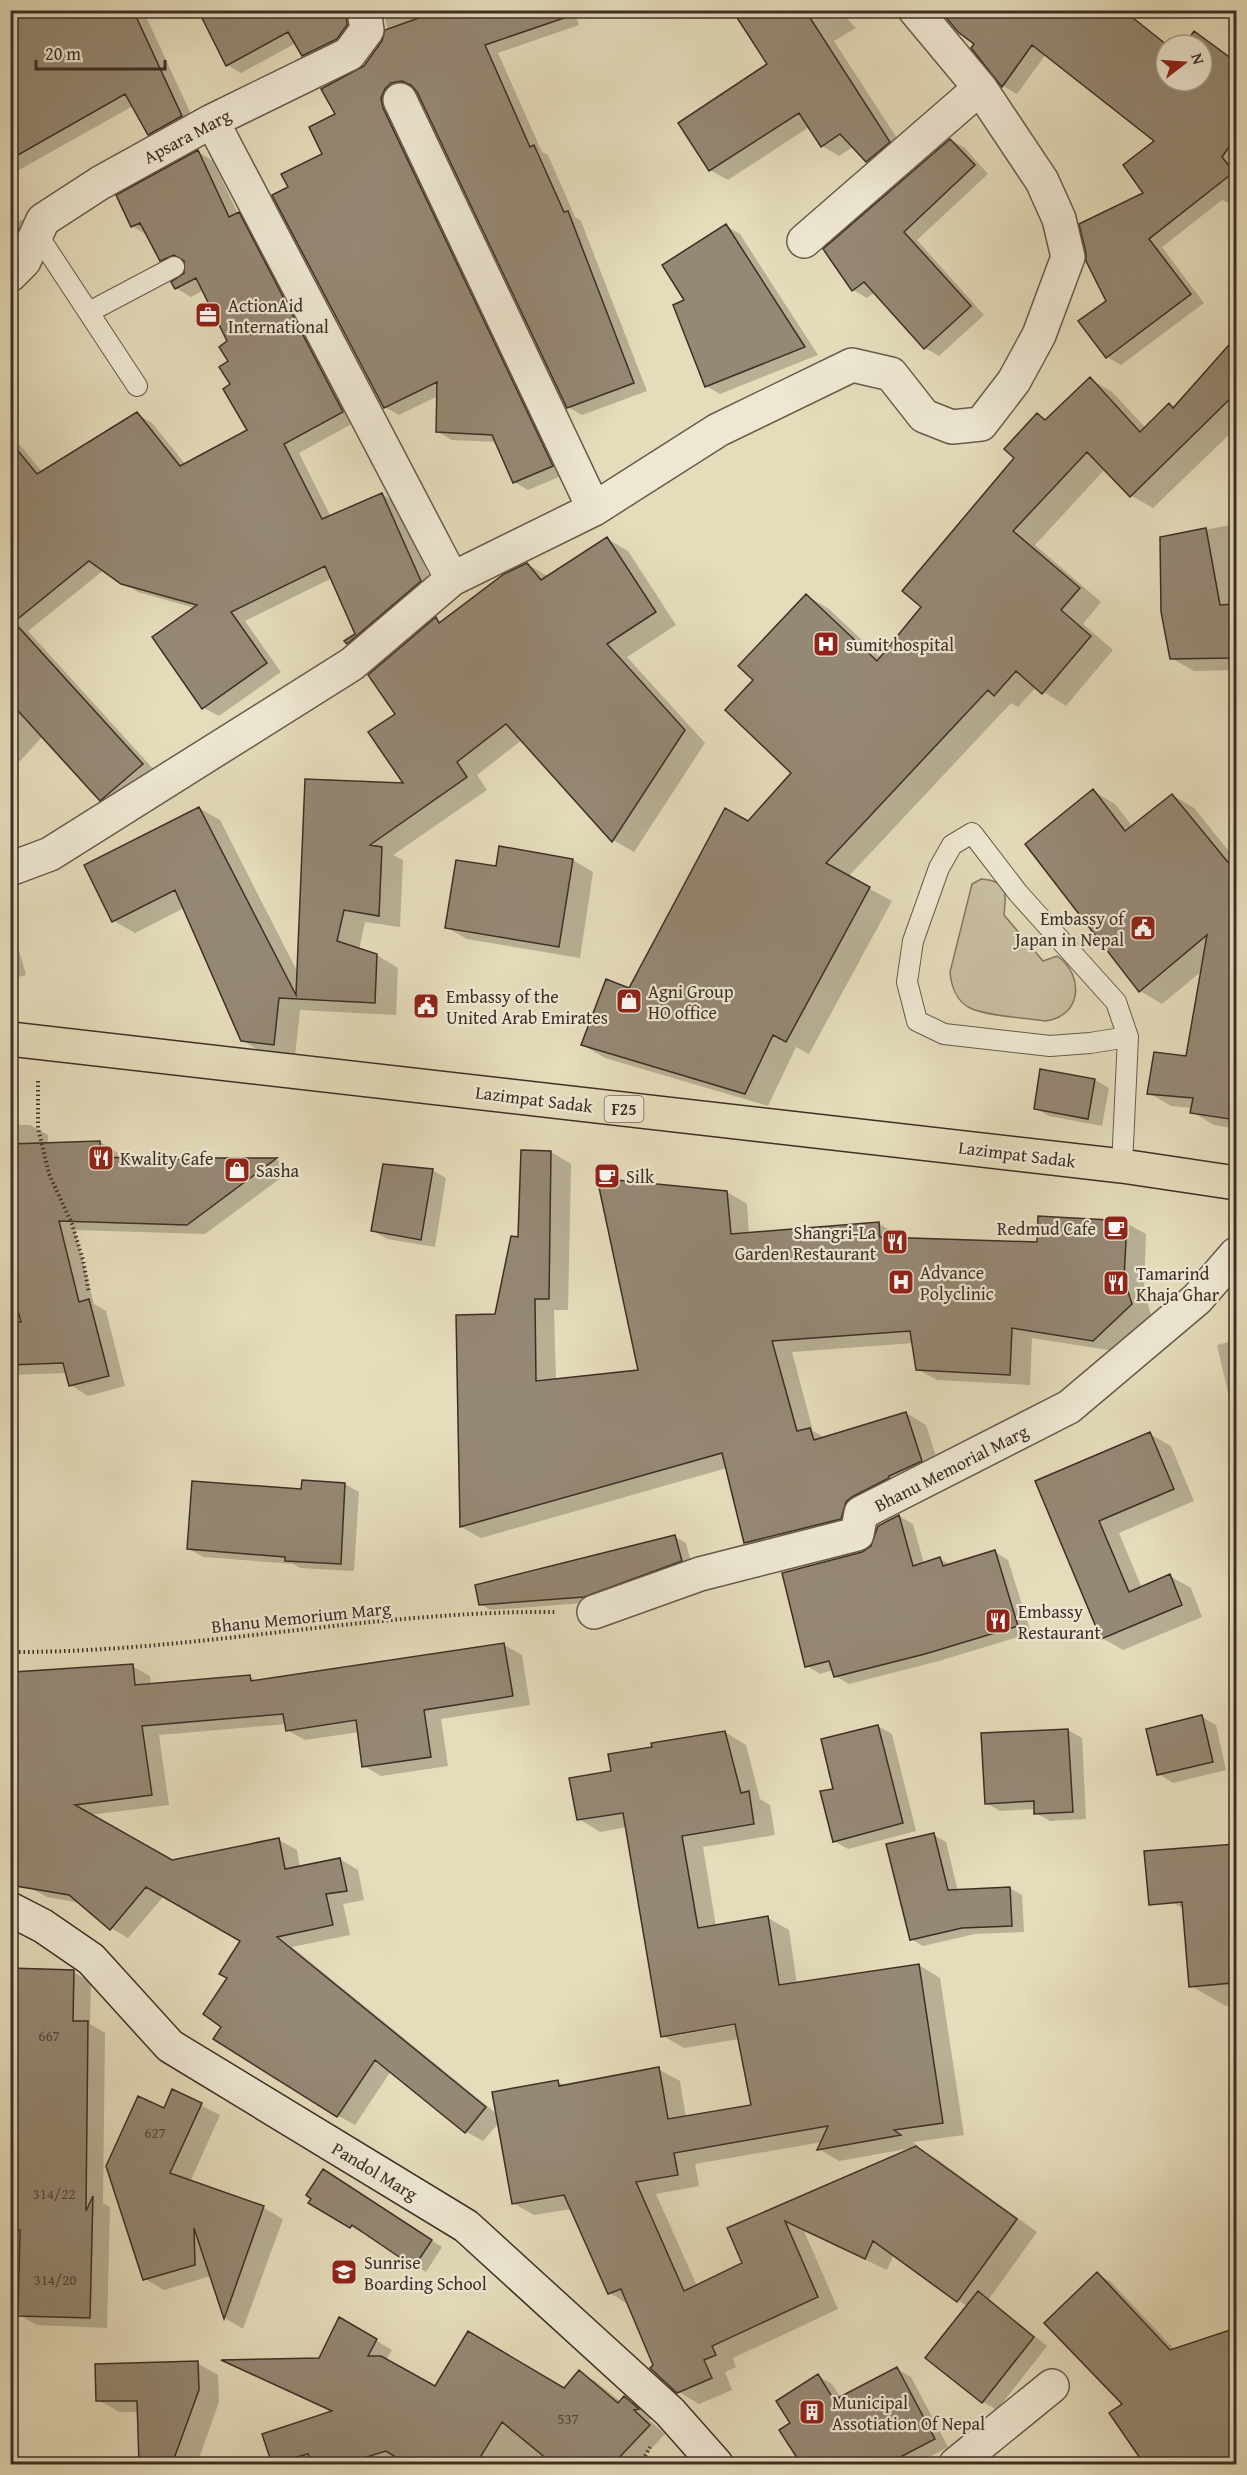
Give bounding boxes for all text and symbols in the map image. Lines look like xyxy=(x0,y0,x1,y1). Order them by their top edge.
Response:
scale bar xyxy=(36,33,165,71)
north arrow xyxy=(1154,33,1214,93)
text: 20 m xyxy=(45,40,81,67)
text: N xyxy=(1185,50,1211,68)
street label: Apsara Marg xyxy=(138,102,236,170)
place label: ActionAid International xyxy=(228,292,329,340)
office icon: ActionAid International xyxy=(193,300,223,330)
hospital icon: sumit hospital xyxy=(811,629,841,659)
place label: sumit hospital xyxy=(846,631,954,658)
place label: Embassy of Japan in Nepal xyxy=(1013,905,1126,953)
public building icon: Embassy of Japan in Nepal xyxy=(1128,913,1158,943)
place label: Agni Group HO office xyxy=(648,978,734,1026)
place label: Embassy of the United Arab Emirates xyxy=(446,983,608,1031)
shop icon: Agni Group HO office xyxy=(614,986,644,1016)
public building icon: Embassy of the United Arab Emirates xyxy=(411,991,441,1021)
street label: Lazimpat Sadak xyxy=(474,1078,595,1120)
road number: F25 xyxy=(604,1096,644,1122)
street label: Lazimpat Sadak xyxy=(957,1133,1078,1175)
restaurant icon: Kwality Cafe xyxy=(86,1143,116,1173)
place label: Kwality Cafe xyxy=(120,1145,214,1172)
shop icon: Sasha xyxy=(222,1155,252,1185)
place label: Sasha xyxy=(256,1157,300,1184)
cafe icon: Silk xyxy=(592,1161,622,1191)
place label: Silk xyxy=(626,1163,655,1190)
cafe icon: Redmud Cafe xyxy=(1101,1213,1131,1243)
place label: Redmud Cafe xyxy=(997,1215,1096,1242)
place label: Shangri-La Garden Restaurant xyxy=(735,1219,877,1267)
restaurant icon: Shangri-La Garden Restaurant xyxy=(880,1227,910,1257)
place label: Advance Polyclinic xyxy=(920,1259,994,1307)
place label: Tamarind Khaja Ghar xyxy=(1136,1260,1220,1308)
hospital icon: Advance Polyclinic xyxy=(886,1267,916,1297)
restaurant icon: Tamarind Khaja Ghar xyxy=(1101,1268,1131,1298)
street label: Bhanu Memorial Marg xyxy=(869,1418,1033,1518)
street label: Bhanu Memorium Marg xyxy=(210,1594,392,1640)
place label: Embassy Restaurant xyxy=(1018,1598,1101,1646)
restaurant icon: Embassy Restaurant xyxy=(983,1606,1013,1636)
house number: 667 xyxy=(38,2025,60,2046)
house number: 627 xyxy=(144,2122,166,2143)
street label: Pandol Marg xyxy=(327,2135,423,2207)
house number: 314/22 xyxy=(32,2183,76,2204)
place label: Sunrise Boarding School xyxy=(364,2249,487,2297)
school or university icon: Sunrise Boarding School xyxy=(329,2257,359,2287)
house number: 314/20 xyxy=(33,2269,77,2290)
place label: Municipal Assotiation Of Nepal xyxy=(832,2389,985,2437)
building icon: Municipal Assotiation Of Nepal xyxy=(797,2397,827,2427)
house number: 537 xyxy=(557,2408,579,2429)

